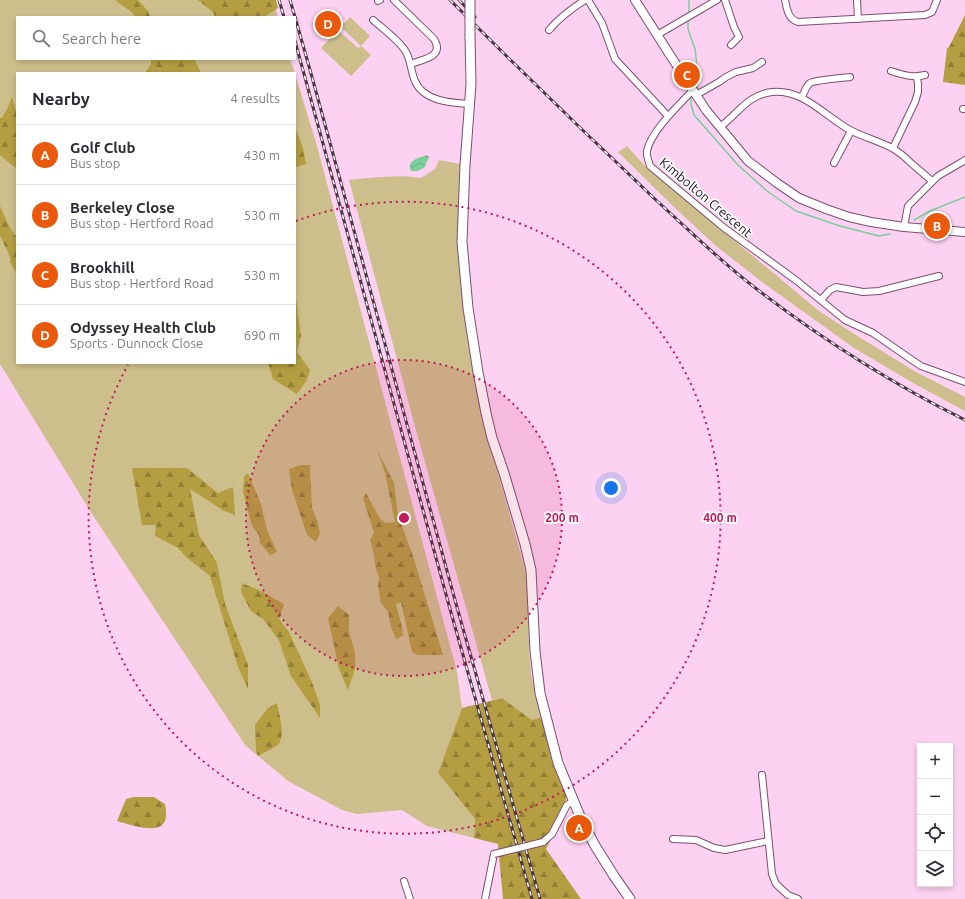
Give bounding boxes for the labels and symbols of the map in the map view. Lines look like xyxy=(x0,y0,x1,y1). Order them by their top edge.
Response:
pin: D xyxy=(315,9,341,39)
pin: C xyxy=(674,60,700,90)
street label: Kimbolton Crescent xyxy=(657,154,755,240)
pin: B xyxy=(924,211,950,241)
your location xyxy=(601,478,621,498)
centre of rings xyxy=(397,511,411,525)
text: 200 m xyxy=(545,511,579,524)
text: 400 m xyxy=(703,511,737,524)
pin: A xyxy=(566,813,592,843)

